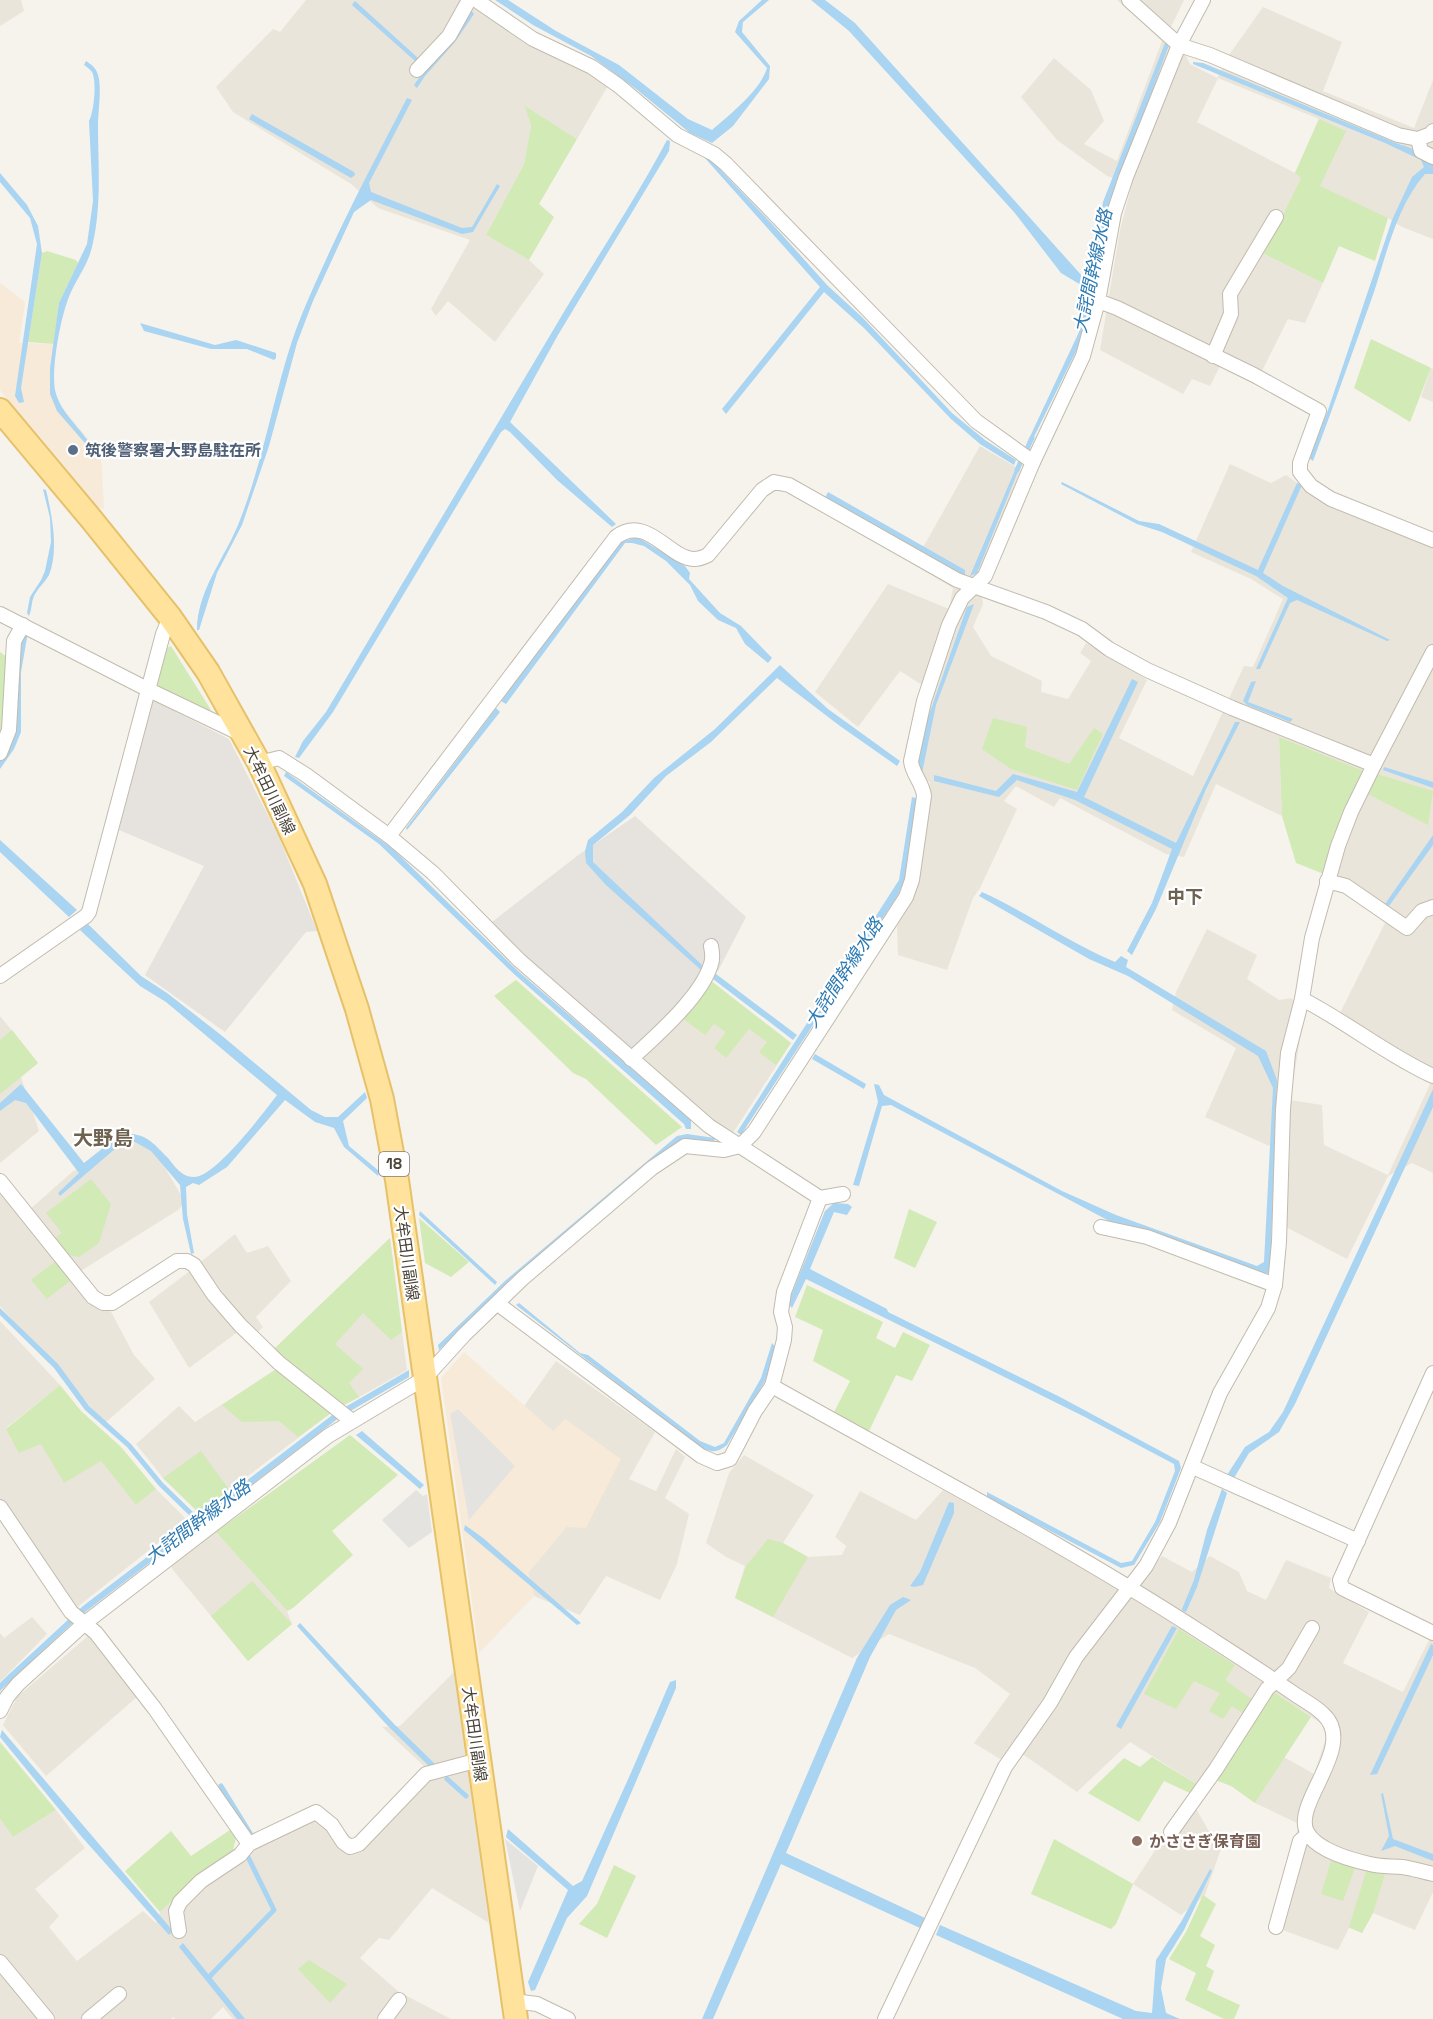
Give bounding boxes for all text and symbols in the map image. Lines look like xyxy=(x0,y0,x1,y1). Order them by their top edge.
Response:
water label: 大詫間幹線水路 xyxy=(1068,205,1117,335)
place label: 筑後警察署大野島駐在所 xyxy=(85,440,261,461)
marker: 筑後警察署大野島駐在所 xyxy=(66,443,80,457)
street label: 大牟田川副線 xyxy=(239,742,300,838)
district label: 中下 xyxy=(1167,885,1203,908)
water label: 大詫間幹線水路 xyxy=(800,912,889,1032)
district label: 大野島 xyxy=(73,1125,133,1151)
road number: 18 xyxy=(379,1152,409,1176)
street label: 大牟田川副線 xyxy=(389,1204,424,1302)
water label: 大詫間幹線水路 xyxy=(140,1473,257,1569)
street label: 大牟田川副線 xyxy=(457,1685,492,1783)
place label: かささぎ保育園 xyxy=(1149,1831,1261,1852)
marker: かささぎ保育園 xyxy=(1130,1834,1144,1848)

